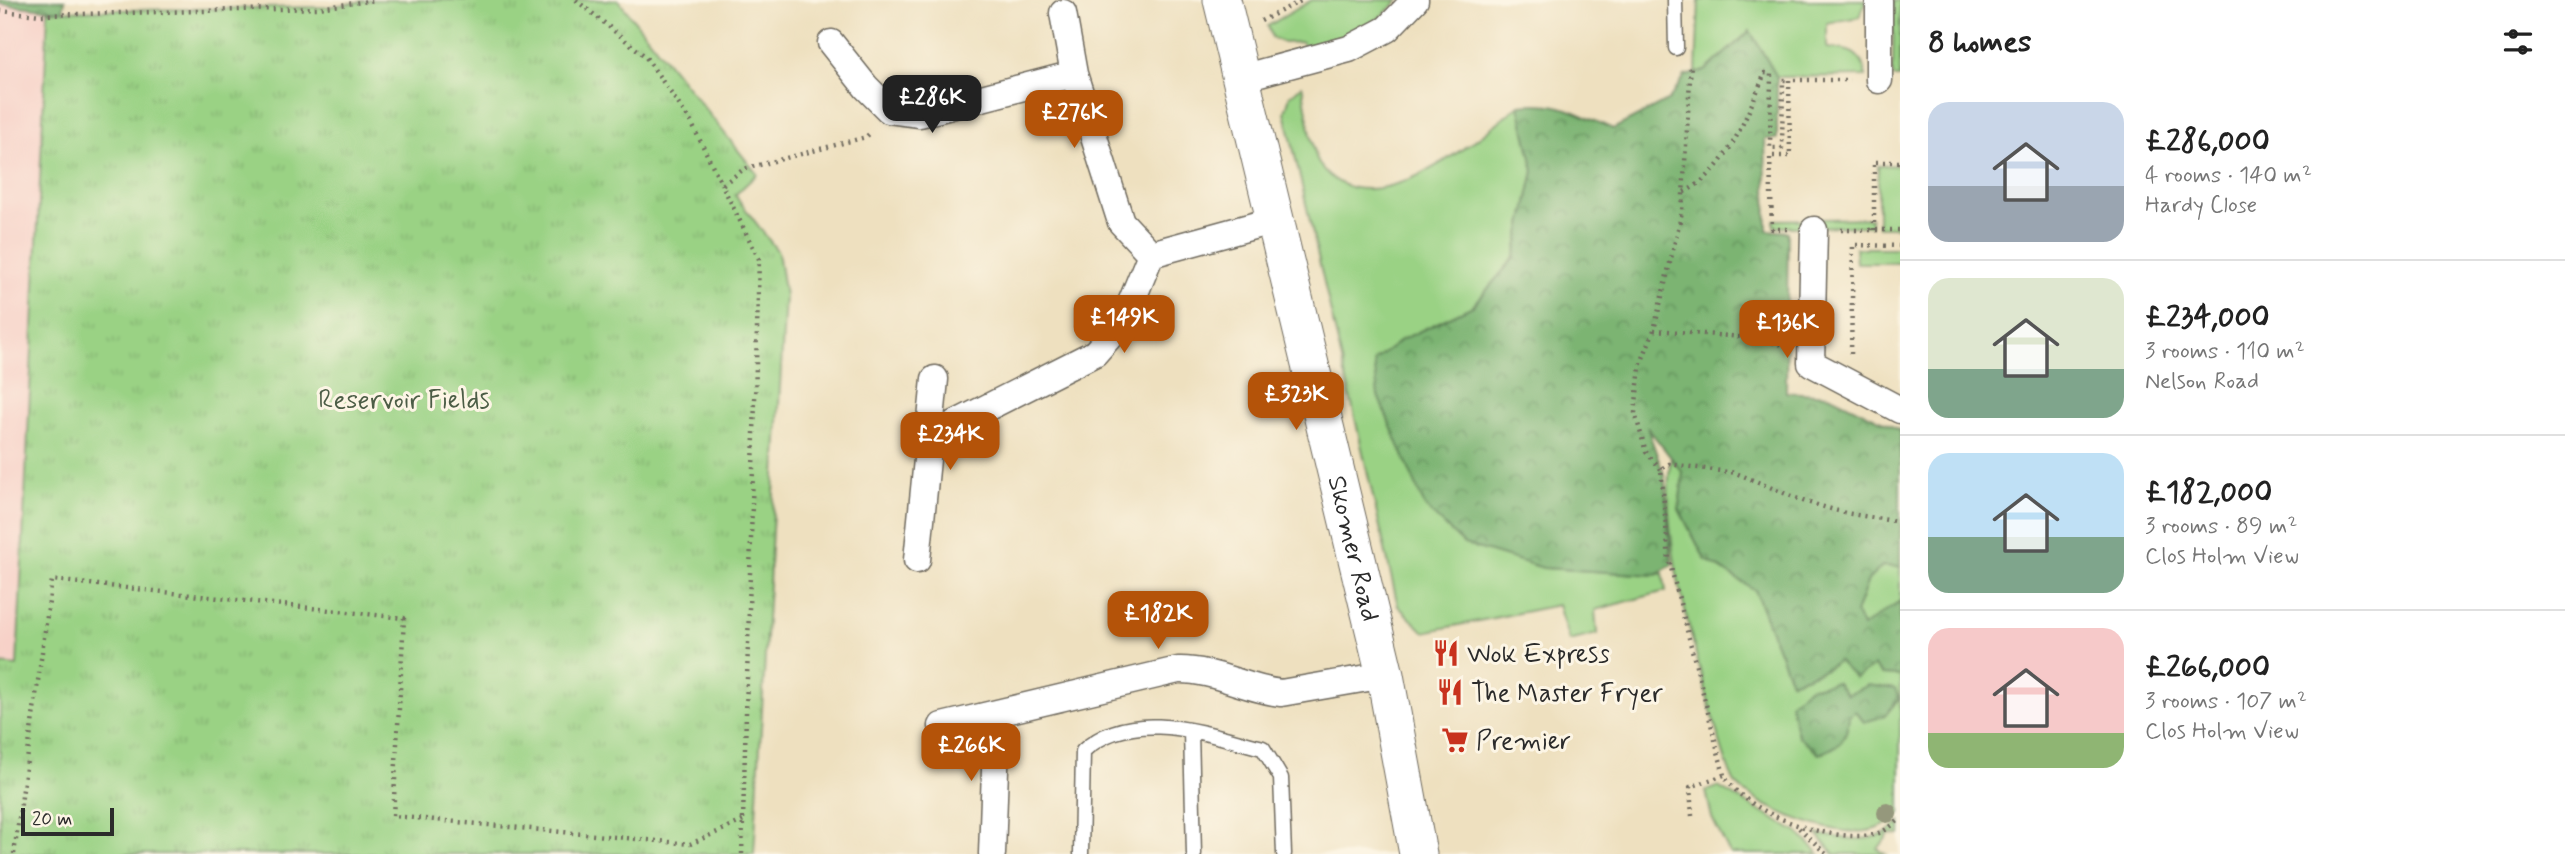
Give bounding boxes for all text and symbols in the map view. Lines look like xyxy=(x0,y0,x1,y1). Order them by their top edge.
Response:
text: 8 homes xyxy=(1928,23,2031,62)
icon: filters xyxy=(2499,23,2537,61)
pin: £286K xyxy=(883,76,981,135)
text: £286K xyxy=(898,83,966,113)
pin: £276K xyxy=(1025,90,1123,150)
text: £276K xyxy=(1041,98,1107,128)
text: £286,000 xyxy=(2145,122,2270,161)
icon: home xyxy=(1984,130,2068,214)
text: 4 rooms · 140 m² xyxy=(2145,161,2312,191)
text: Hardy Close xyxy=(2145,191,2257,221)
pin: £149K xyxy=(1075,296,1173,355)
text: £234,000 xyxy=(2145,298,2270,337)
pin: £136K xyxy=(1738,300,1836,360)
text: £149K xyxy=(1090,303,1158,333)
icon: home xyxy=(1984,306,2068,390)
text: £136K xyxy=(1755,308,1819,338)
text: 3 rooms · 110 m² xyxy=(2145,337,2305,367)
text: Nelson Road xyxy=(2145,367,2259,397)
pin: £323K xyxy=(1247,372,1345,432)
text: £323K xyxy=(1264,380,1328,410)
park label: Reservoir Fields xyxy=(318,384,490,418)
pin: £234K xyxy=(901,412,999,472)
text: £234K xyxy=(917,420,983,450)
street label: Skomer Road xyxy=(1318,472,1386,625)
text: £182,000 xyxy=(2145,473,2272,512)
icon: home xyxy=(1984,481,2068,565)
text: 3 rooms · 89 m² xyxy=(2145,512,2297,542)
text: Clos Holm View xyxy=(2145,542,2299,572)
pin: £182K xyxy=(1109,592,1207,651)
text: £182K xyxy=(1124,599,1192,629)
restaurant icon: Wok Express xyxy=(1431,638,1461,668)
place label: Wok Express xyxy=(1467,638,1610,672)
text: £266,000 xyxy=(2145,648,2270,687)
icon: home xyxy=(1984,656,2068,740)
restaurant icon: The Master Fryer xyxy=(1435,677,1465,707)
place label: The Master Fryer xyxy=(1471,677,1663,711)
text: 3 rooms · 107 m² xyxy=(2145,687,2307,717)
text: Clos Holm View xyxy=(2145,717,2299,747)
pin: £266K xyxy=(922,724,1020,783)
supermarket icon: Premier xyxy=(1440,725,1470,755)
place label: Premier xyxy=(1476,725,1571,759)
text: £266K xyxy=(937,731,1005,761)
scale bar xyxy=(21,805,114,837)
text: 20 m xyxy=(32,807,72,832)

